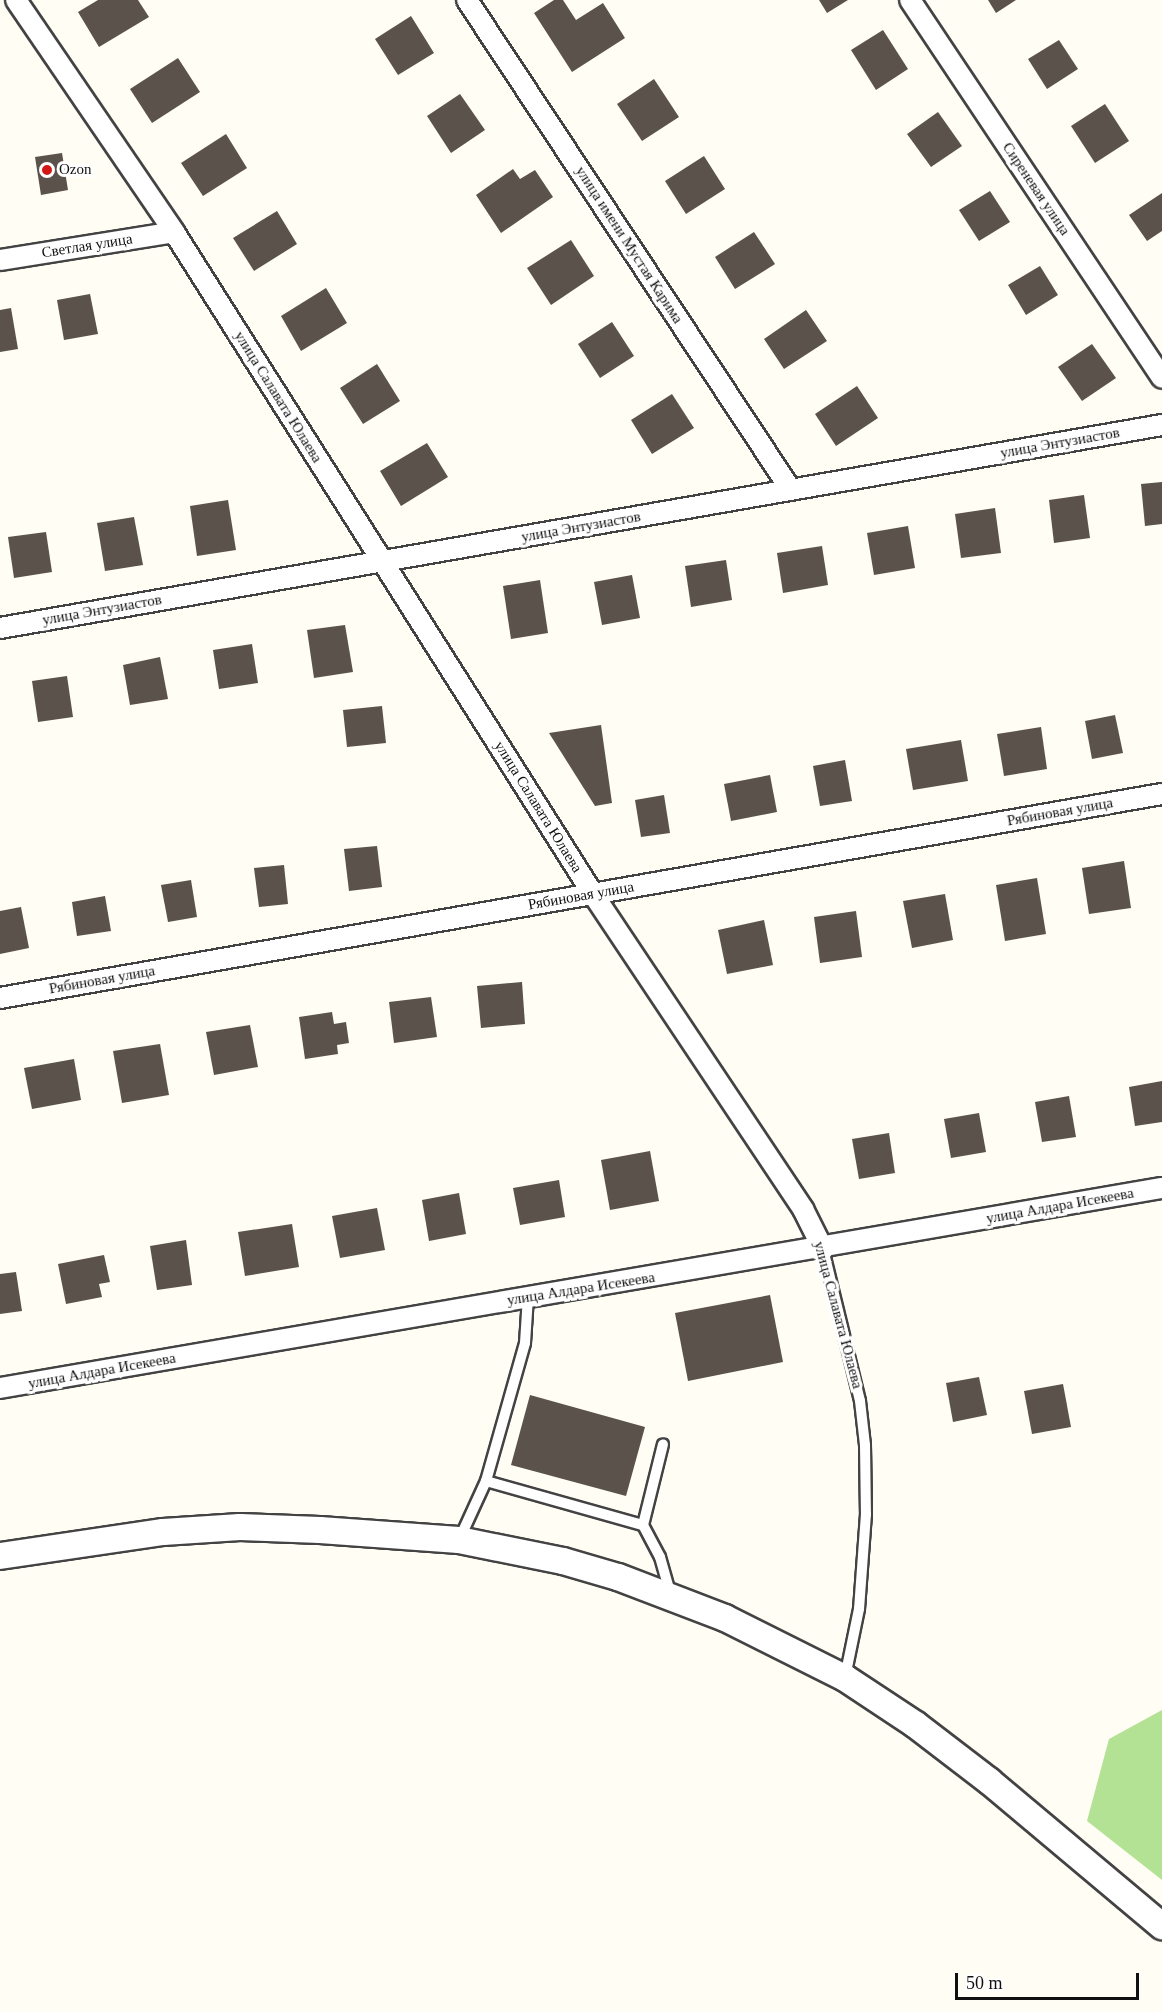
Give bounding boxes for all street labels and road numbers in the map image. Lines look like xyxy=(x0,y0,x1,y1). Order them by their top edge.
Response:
street label: Сиреневая улица xyxy=(998,139,1074,239)
street label: улица имени Мустая Карима xyxy=(571,163,687,327)
street label: Светлая улица xyxy=(40,230,134,262)
street label: улица Салавата Юлаева xyxy=(230,328,326,466)
street label: улица Энтузиастов xyxy=(999,424,1121,462)
street label: улица Энтузиастов xyxy=(520,508,642,546)
street label: улица Энтузиастов xyxy=(41,591,163,629)
street label: улица Салавата Юлаева xyxy=(490,738,586,876)
street label: Рябиновая улица xyxy=(1006,794,1114,830)
street label: Рябиновая улица xyxy=(527,878,635,914)
street label: Рябиновая улица xyxy=(48,962,156,998)
street label: улица Алдара Исекеева xyxy=(985,1184,1135,1228)
street label: улица Салавата Юлаева xyxy=(810,1239,866,1391)
street label: улица Алдара Исекеева xyxy=(506,1268,656,1310)
street label: улица Алдара Исекеева xyxy=(27,1349,177,1393)

